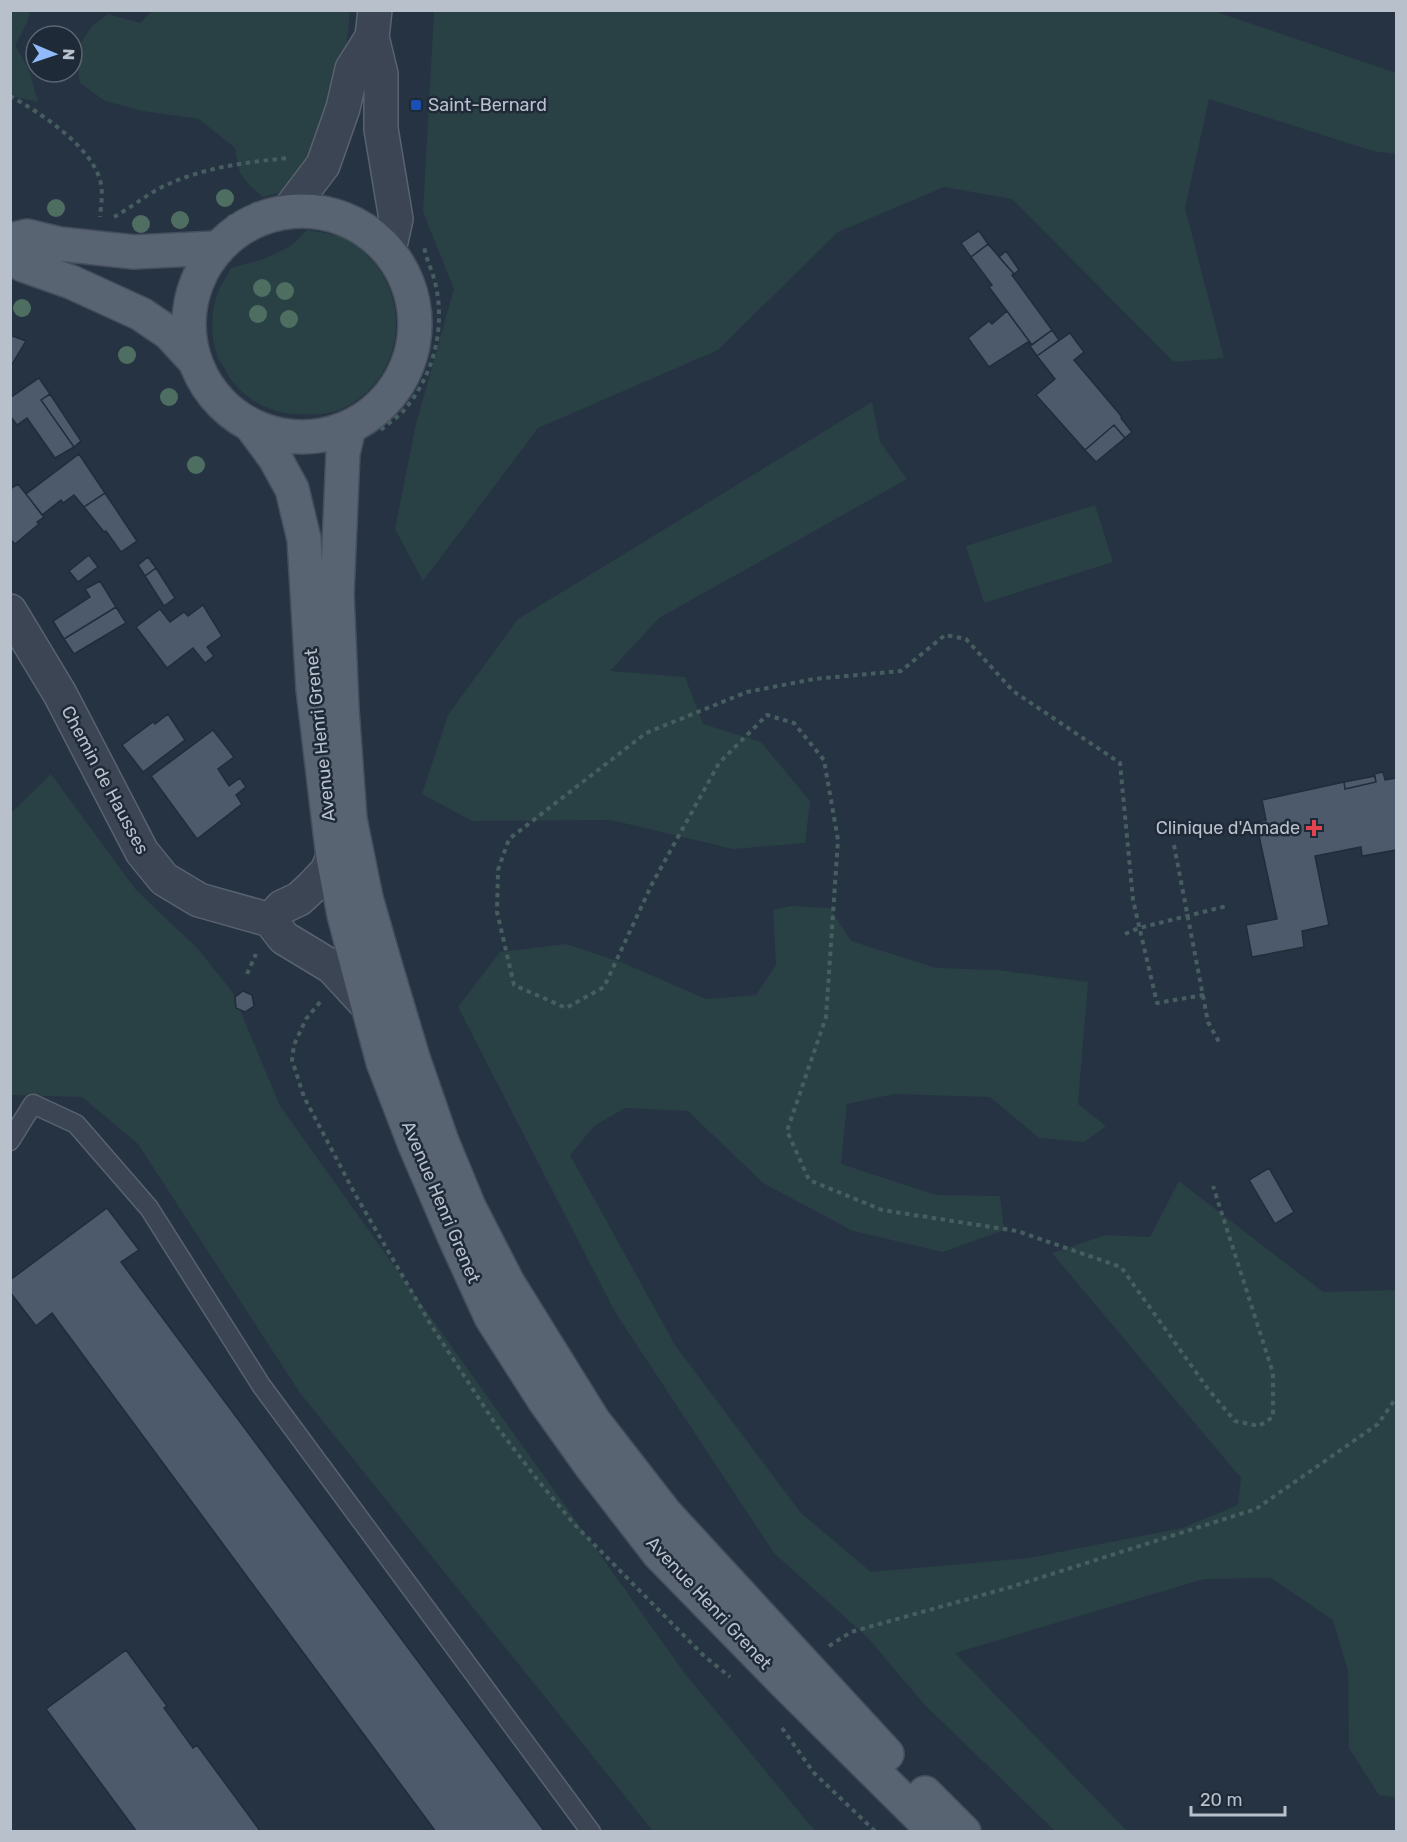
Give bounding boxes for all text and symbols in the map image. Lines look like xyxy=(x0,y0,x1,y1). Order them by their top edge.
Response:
north arrow xyxy=(24,24,84,84)
text: N xyxy=(59,48,78,61)
place label: Saint-Bernard xyxy=(428,94,547,116)
marker: Saint-Bernard xyxy=(409,98,423,112)
street label: Avenue Henri Grenet xyxy=(300,647,340,823)
street label: Chemin de Hausses xyxy=(57,702,153,858)
place label: Clinique d'Amade xyxy=(1156,817,1300,839)
marker: Clinique d'Amade xyxy=(1305,819,1323,837)
street label: Avenue Henri Grenet xyxy=(397,1118,485,1286)
street label: Avenue Henri Grenet xyxy=(642,1532,776,1674)
scale bar xyxy=(1191,1779,1286,1817)
text: 20 m xyxy=(1200,1789,1242,1811)

